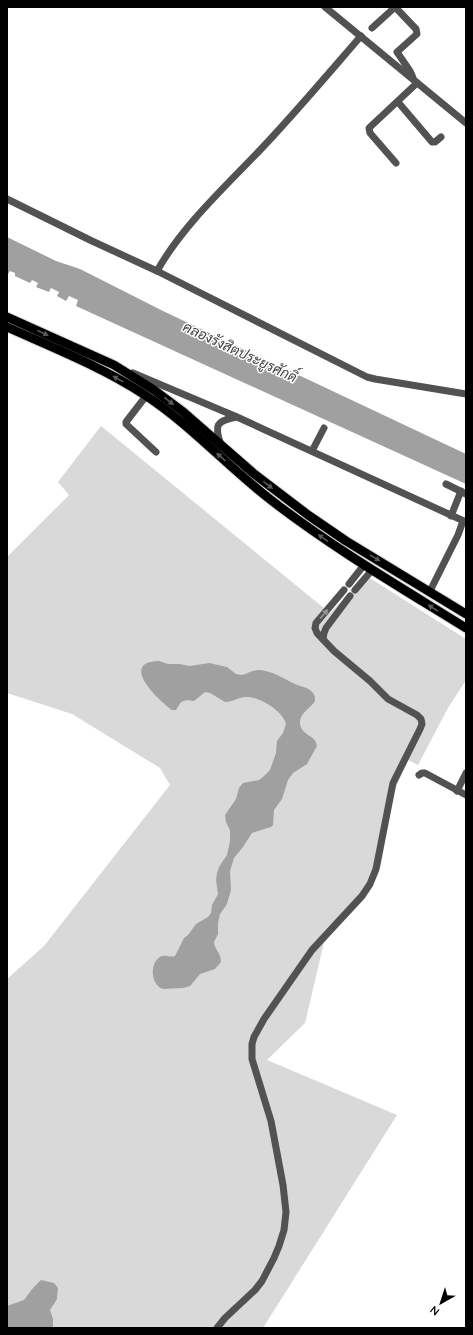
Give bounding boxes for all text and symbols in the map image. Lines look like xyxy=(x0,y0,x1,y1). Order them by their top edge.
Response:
water label: คลองรังสิตประยูรศักดิ์ xyxy=(180,315,304,388)
one-way arrow xyxy=(37,330,48,336)
one-way arrow xyxy=(112,376,124,383)
one-way arrow xyxy=(164,396,175,405)
one-way arrow xyxy=(216,453,227,462)
one-way arrow xyxy=(262,481,273,489)
one-way arrow xyxy=(318,534,329,542)
one-way arrow xyxy=(369,555,381,562)
one-way arrow xyxy=(427,604,439,611)
one-way arrow xyxy=(319,608,328,619)
north arrow xyxy=(421,1283,461,1323)
text: N xyxy=(427,1303,442,1319)

